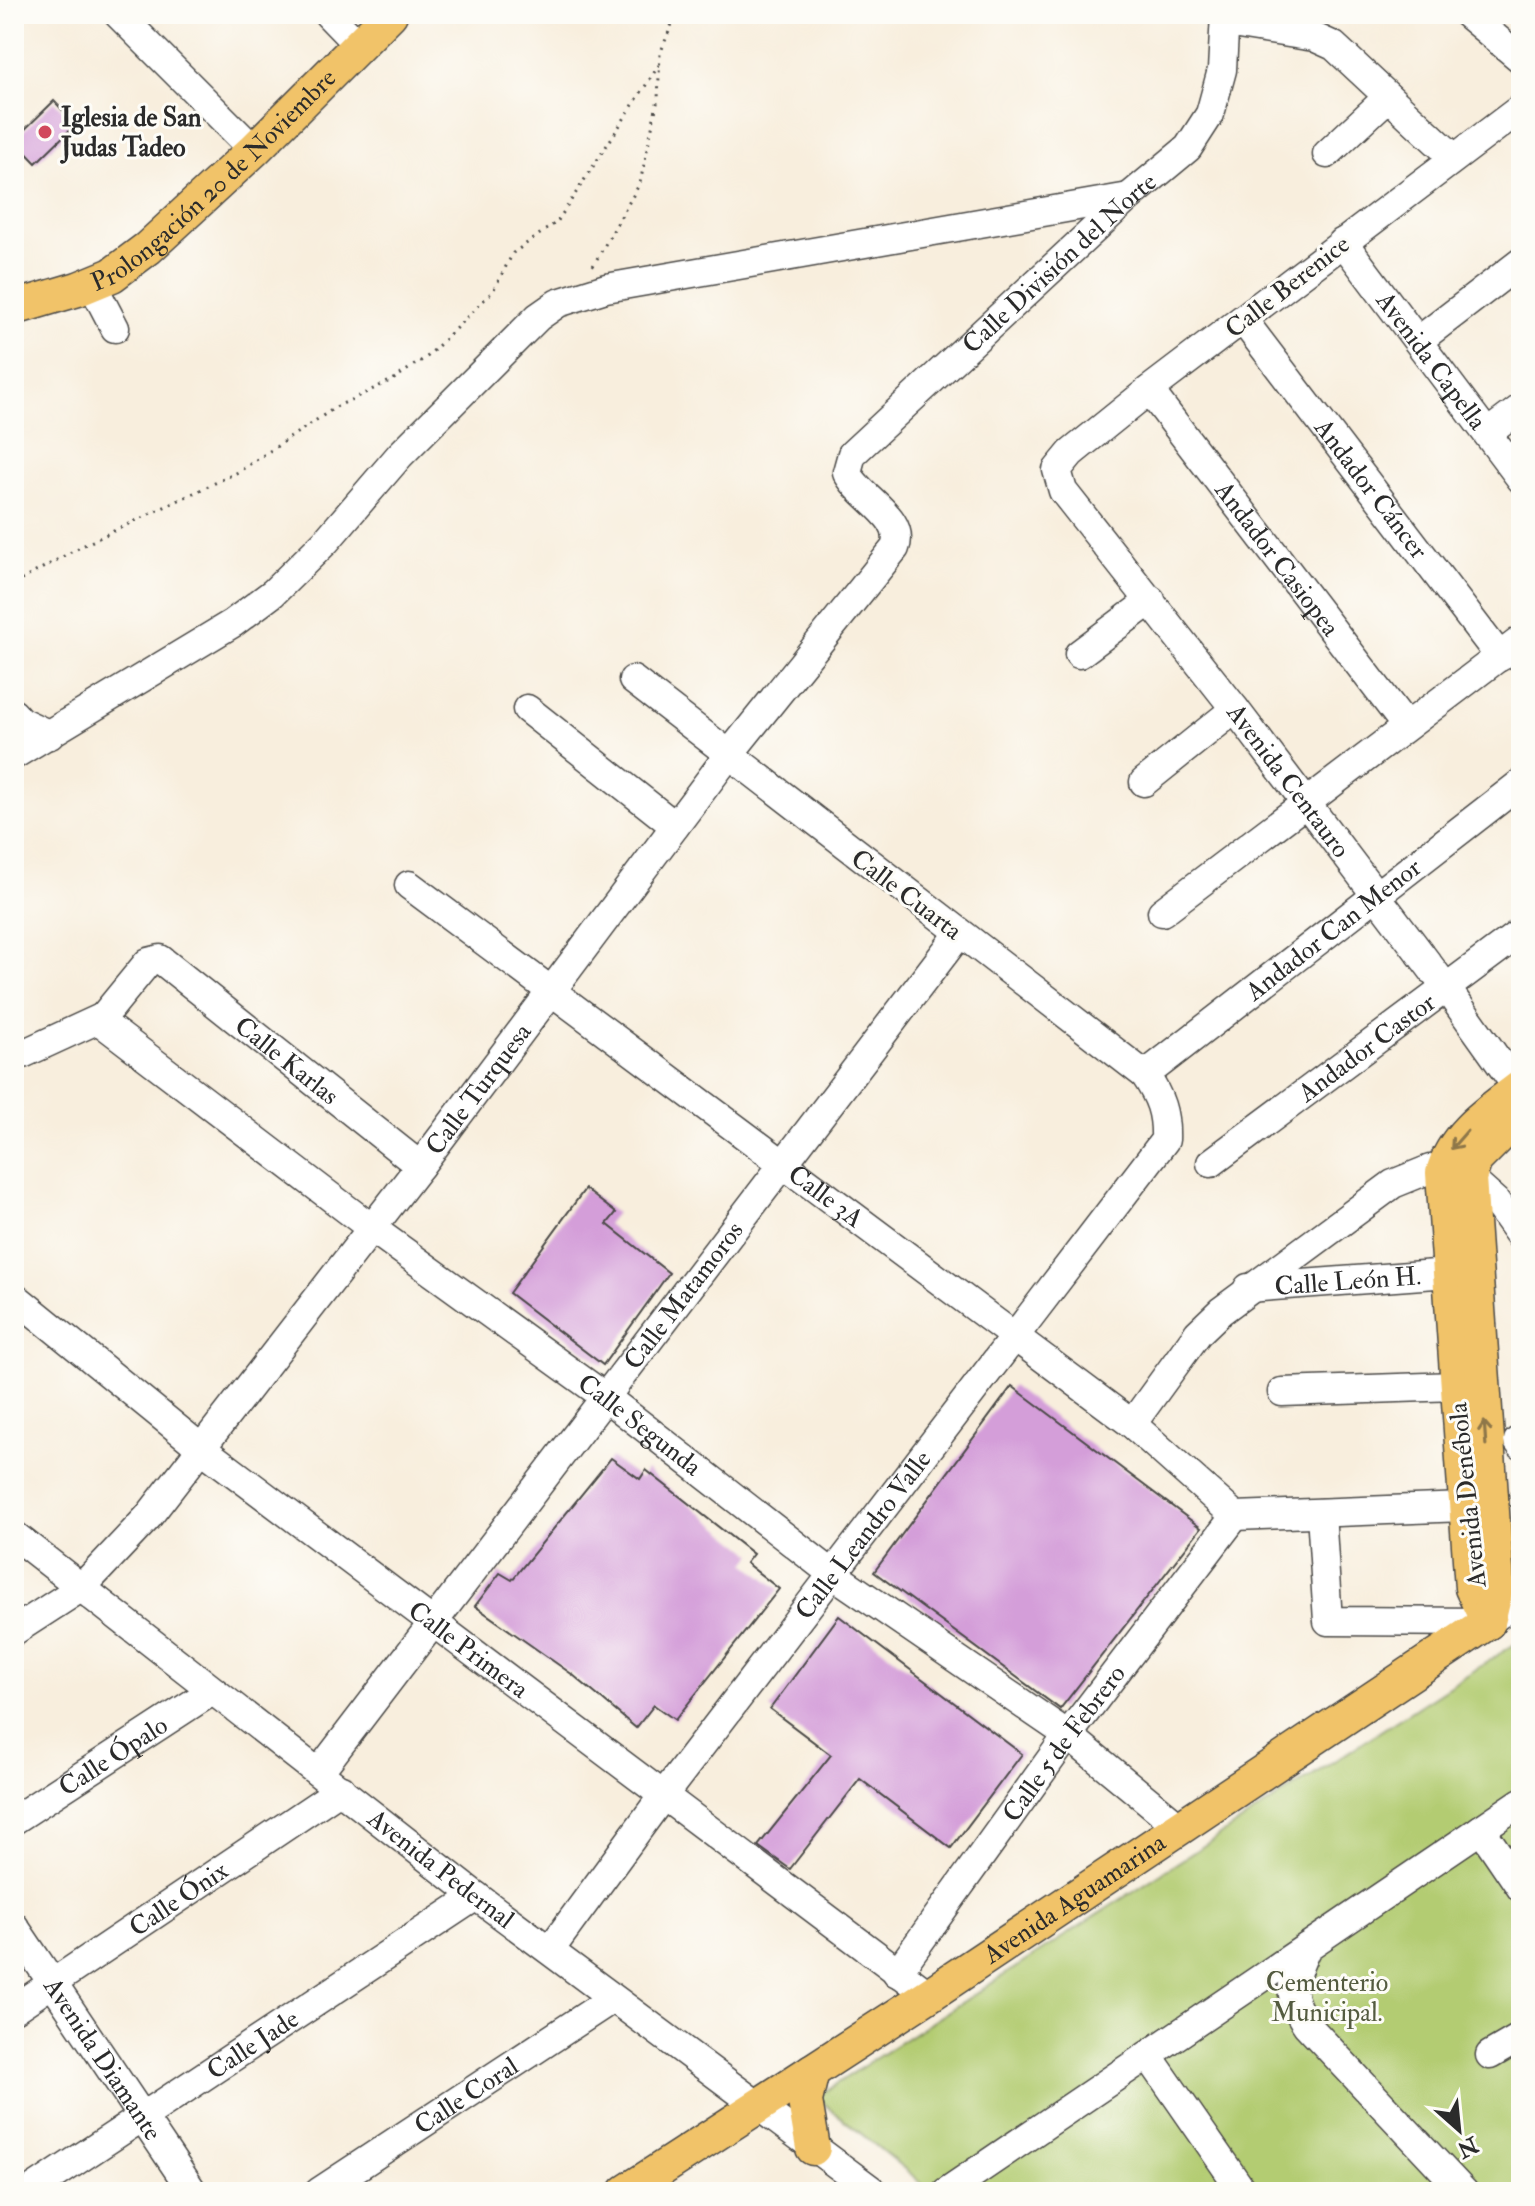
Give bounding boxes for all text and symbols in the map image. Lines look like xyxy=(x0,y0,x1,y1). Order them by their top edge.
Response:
street label: Prolongación 20 de Noviembre xyxy=(86,62,343,299)
place label: Iglesia de San Judas Tadeo xyxy=(59,102,202,164)
marker: Iglesia de San Judas Tadeo xyxy=(36,123,54,141)
street label: Calle División del Norte xyxy=(956,166,1163,361)
street label: Calle Berenice xyxy=(1219,228,1356,345)
street label: Avenida Capella xyxy=(1368,285,1493,437)
street label: Andador Cáncer xyxy=(1307,412,1435,566)
street label: Andador Casiopea xyxy=(1207,474,1347,643)
street label: Avenida Centauro xyxy=(1219,697,1357,864)
street label: Calle Cuarta xyxy=(844,843,969,947)
street label: Andador Can Menor xyxy=(1239,851,1428,1009)
street label: Andador Castor xyxy=(1291,986,1442,1110)
street label: Calle Karlas xyxy=(228,1010,345,1112)
street label: Calle Turquesa xyxy=(419,1017,539,1161)
one-way arrow xyxy=(1451,1129,1469,1149)
street label: Calle 3A xyxy=(781,1158,870,1235)
street label: Calle Matamoros xyxy=(617,1215,751,1376)
street label: Calle León H. xyxy=(1273,1260,1422,1303)
street label: Calle Segunda xyxy=(571,1367,708,1483)
street label: Avenida Denébola xyxy=(1442,1401,1494,1590)
one-way arrow xyxy=(1477,1420,1492,1447)
street label: Calle Leandro Valle xyxy=(789,1444,939,1626)
street label: Calle Primera xyxy=(402,1595,535,1706)
street label: Calle 5 de Febrero xyxy=(996,1659,1133,1828)
street label: Calle Ópalo xyxy=(53,1709,174,1803)
street label: Avenida Pedernal xyxy=(360,1802,520,1936)
street label: Avenida Aguamarina xyxy=(977,1827,1172,1972)
street label: Calle Ónix xyxy=(123,1854,235,1944)
park label: Cementerio Municipal. xyxy=(1266,1967,1388,2030)
street label: Avenida Diamante xyxy=(36,1971,169,2147)
street label: Calle Jade xyxy=(201,2003,305,2087)
street label: Calle Coral xyxy=(409,2050,525,2142)
north arrow xyxy=(1419,2090,1499,2170)
text: N xyxy=(1452,2130,1484,2164)

